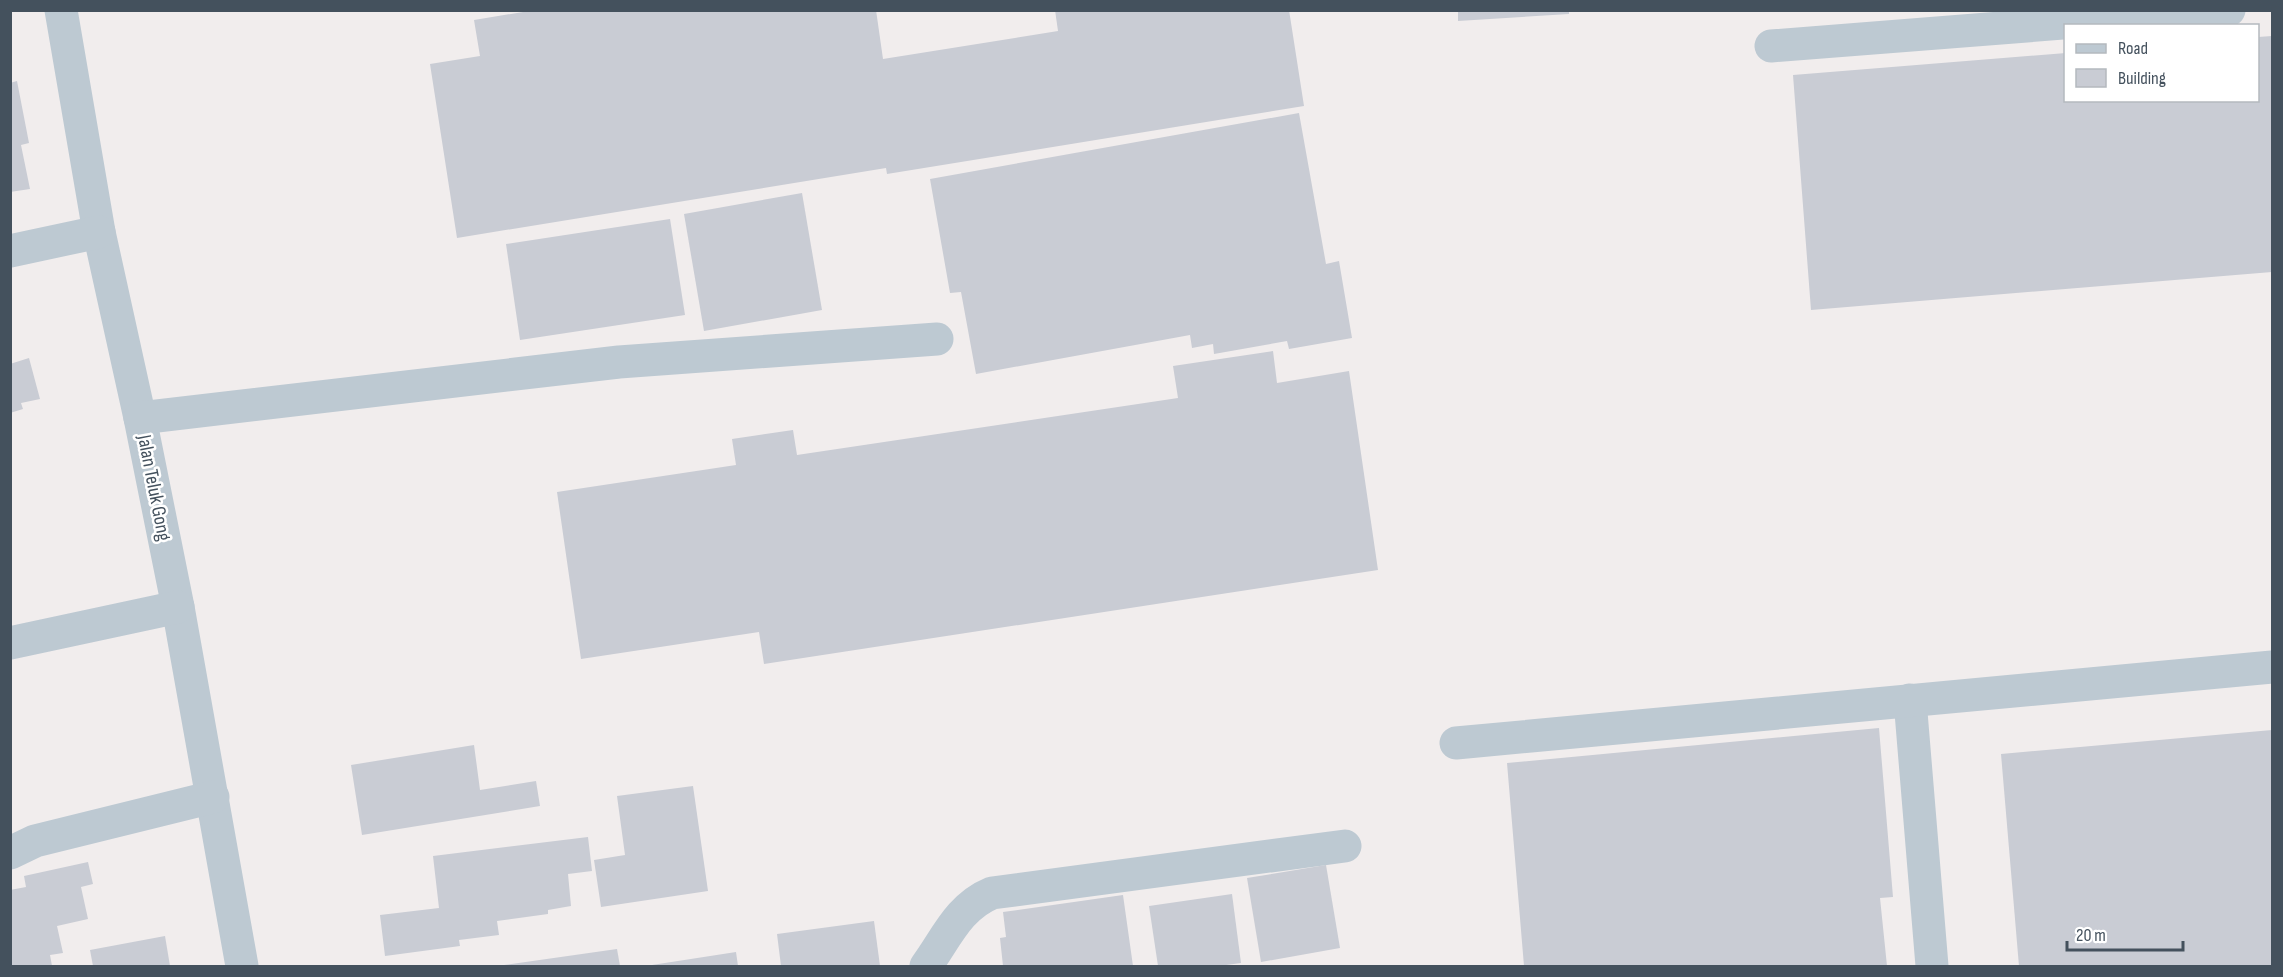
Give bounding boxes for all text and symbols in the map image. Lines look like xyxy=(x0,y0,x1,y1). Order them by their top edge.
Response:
legend xyxy=(2064,24,2259,102)
text: Road xyxy=(2118,38,2148,59)
text: Building xyxy=(2118,68,2166,89)
street label: Jalan Teluk Gong xyxy=(132,432,176,543)
scale bar xyxy=(2067,914,2182,952)
text: 20 m xyxy=(2076,925,2106,946)

